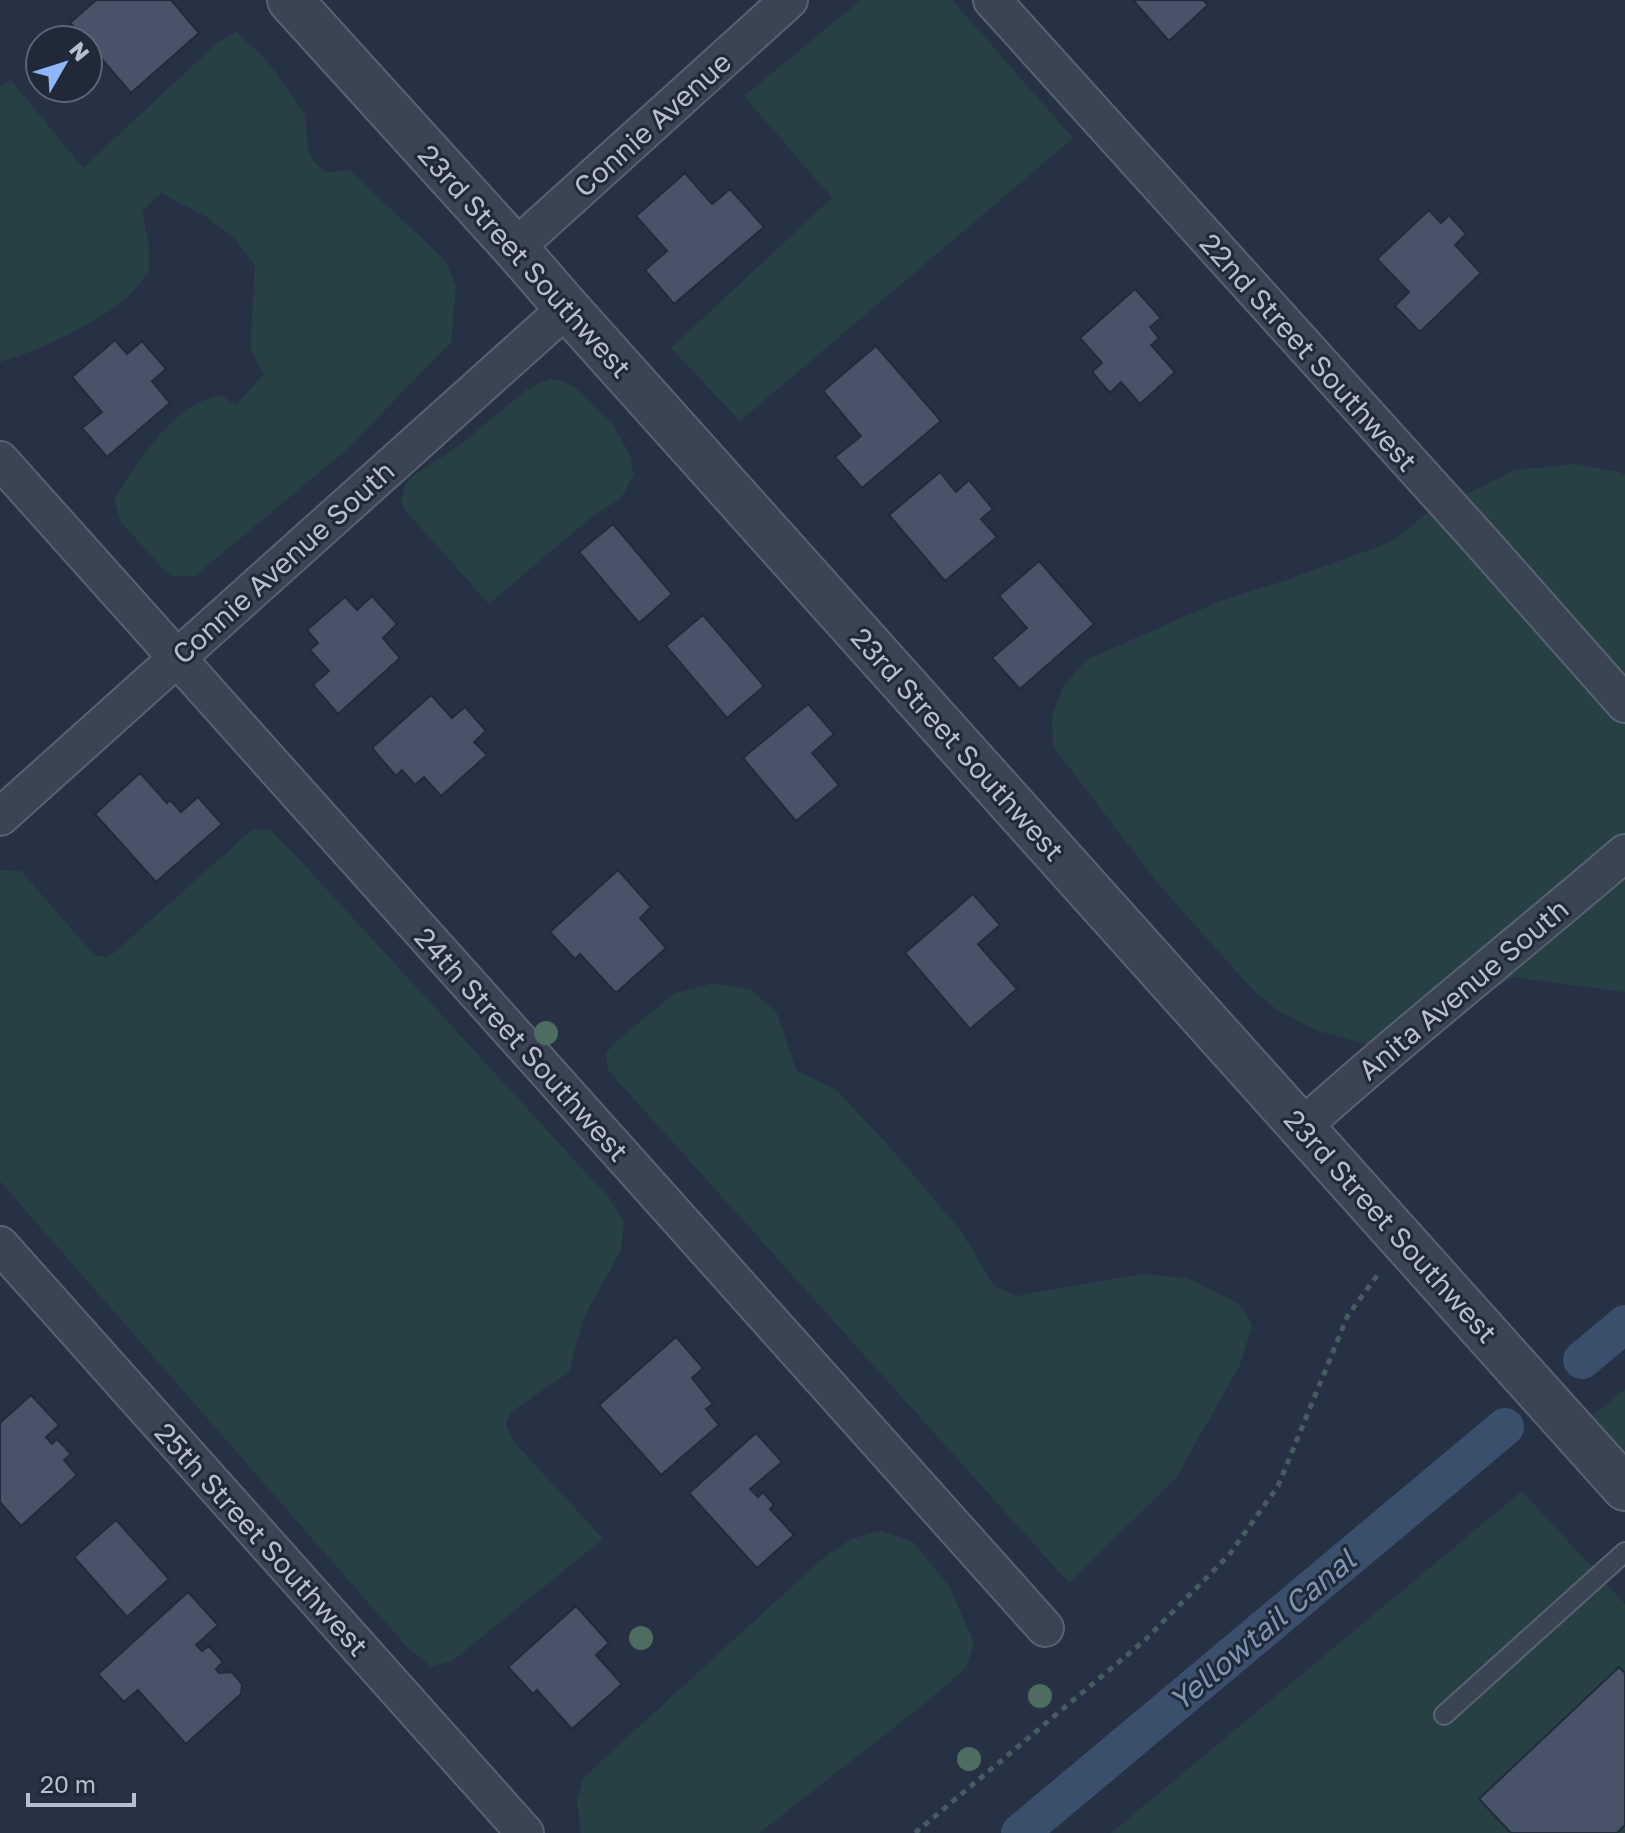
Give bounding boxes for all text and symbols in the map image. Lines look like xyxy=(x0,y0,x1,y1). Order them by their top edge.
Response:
north arrow xyxy=(24,24,104,104)
text: N xyxy=(64,36,96,66)
street label: Connie Avenue xyxy=(567,45,737,203)
street label: 23rd Street Southwest xyxy=(412,138,638,384)
street label: 22nd Street Southwest xyxy=(1194,226,1424,478)
street label: Connie Avenue South xyxy=(165,454,401,670)
street label: 23rd Street Southwest xyxy=(845,621,1071,867)
street label: Anita Avenue South xyxy=(1351,892,1575,1086)
street label: 24th Street Southwest xyxy=(408,920,636,1168)
street label: 23rd Street Southwest xyxy=(1278,1103,1504,1349)
street label: 25th Street Southwest xyxy=(149,1416,375,1662)
water label: Yellowtail Canal xyxy=(1162,1541,1364,1718)
scale bar xyxy=(28,1757,134,1807)
text: 20 m xyxy=(40,1769,96,1798)

